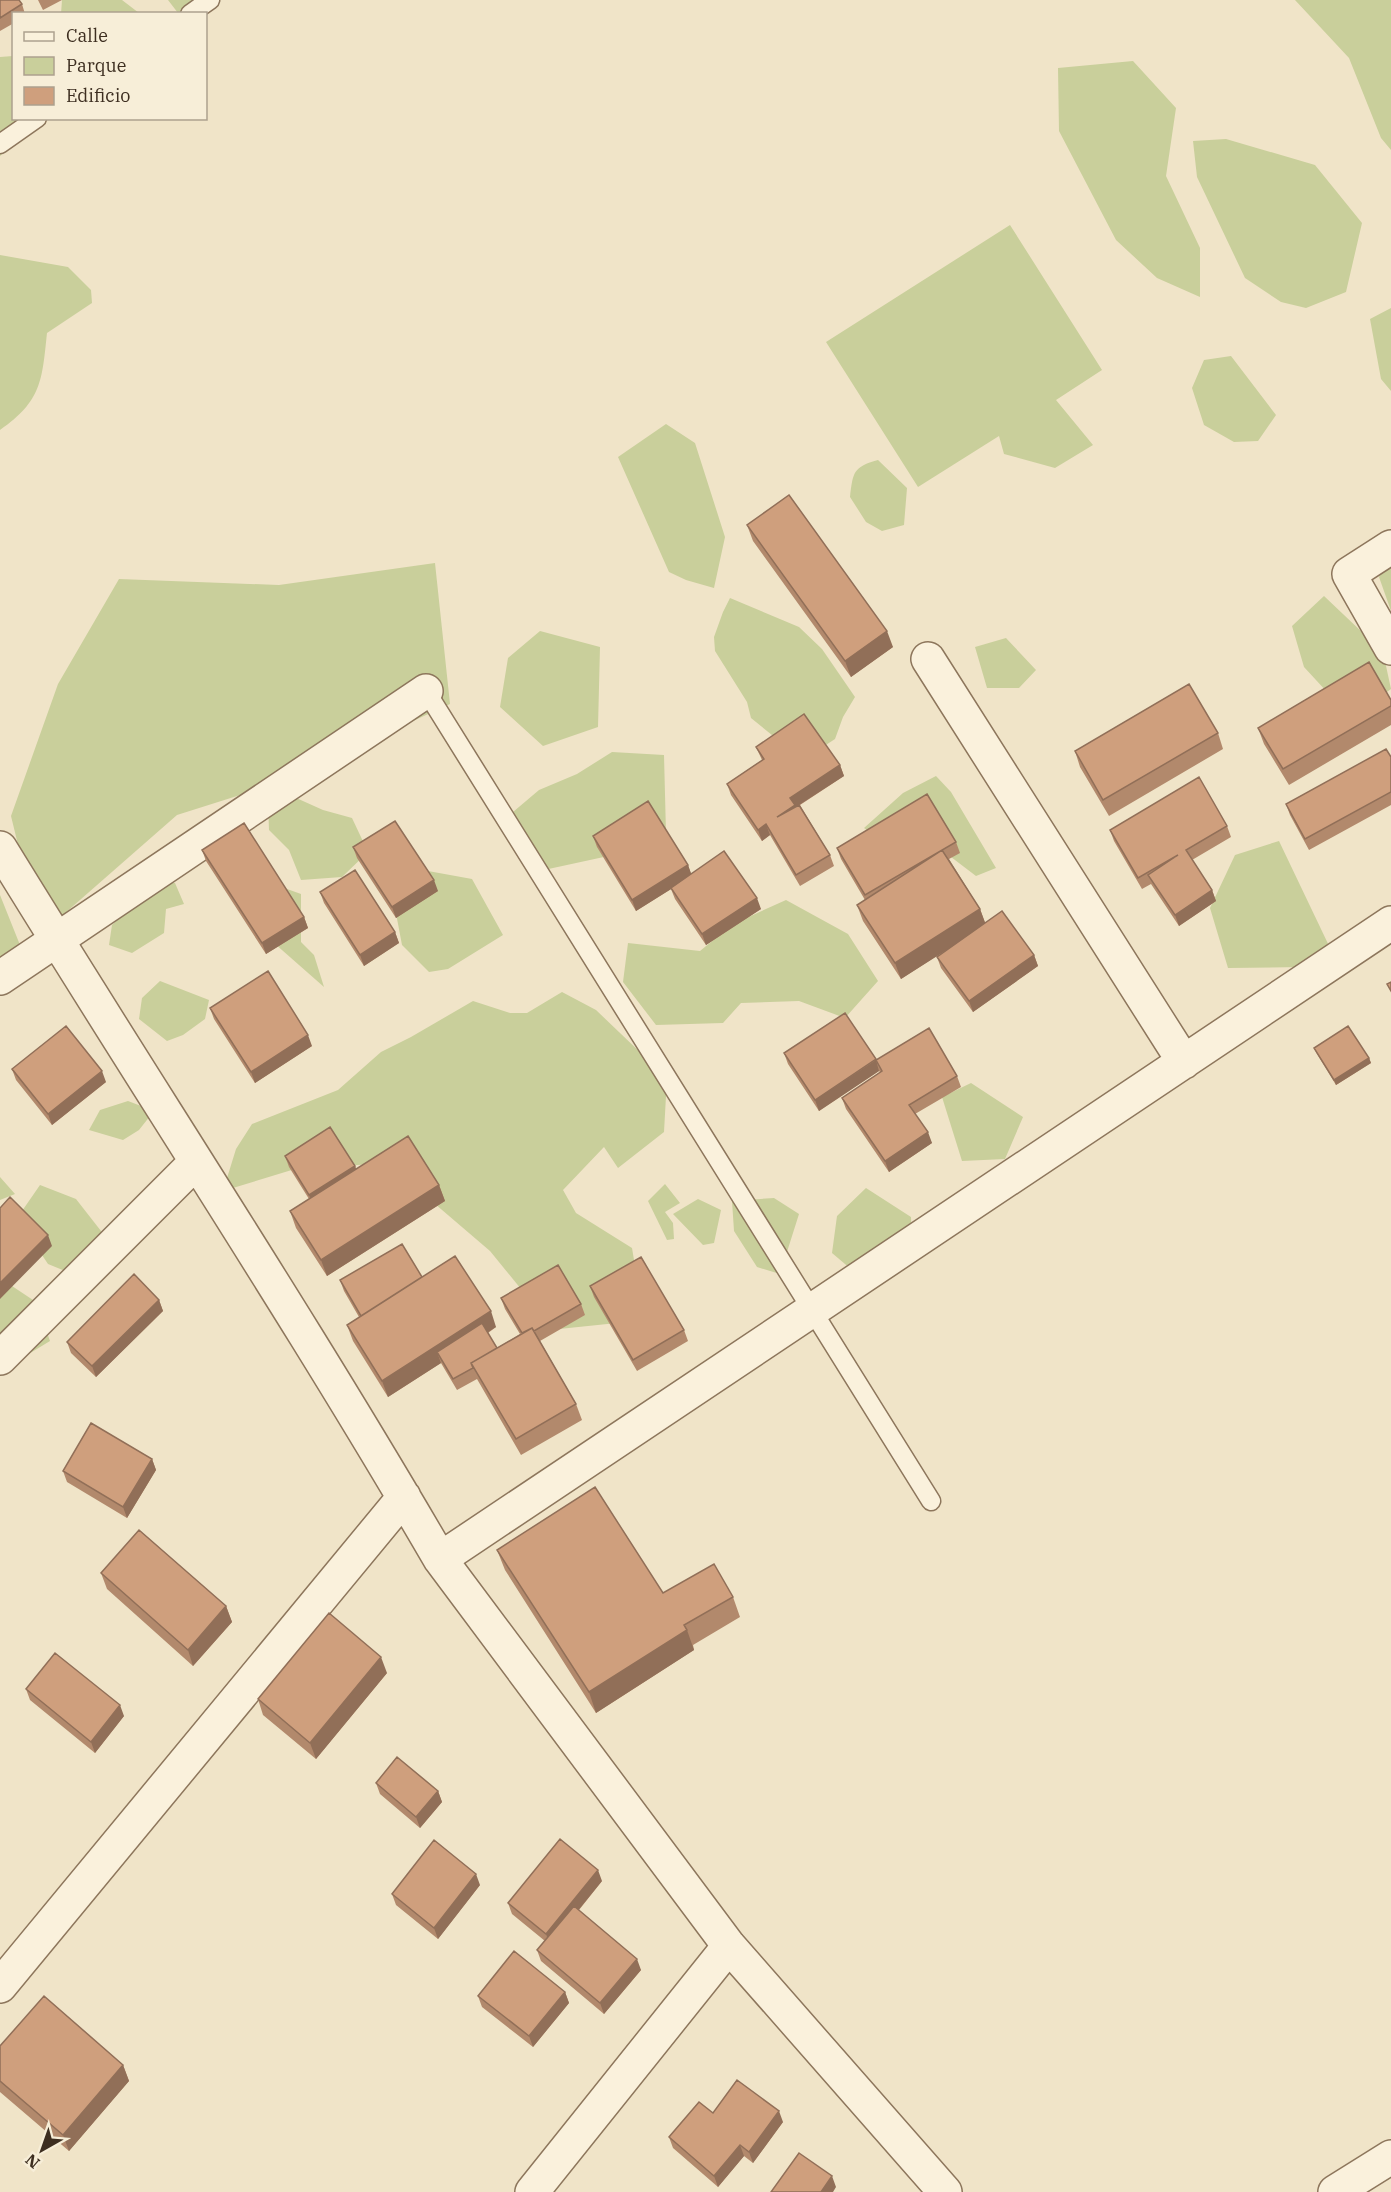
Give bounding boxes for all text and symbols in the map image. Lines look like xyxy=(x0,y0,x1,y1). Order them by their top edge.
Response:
legend xyxy=(12,12,207,120)
text: Calle xyxy=(66,24,108,47)
text: Parque xyxy=(66,54,126,77)
text: Edificio xyxy=(66,84,130,107)
north arrow xyxy=(12,2120,72,2180)
text: N xyxy=(21,2150,44,2173)

